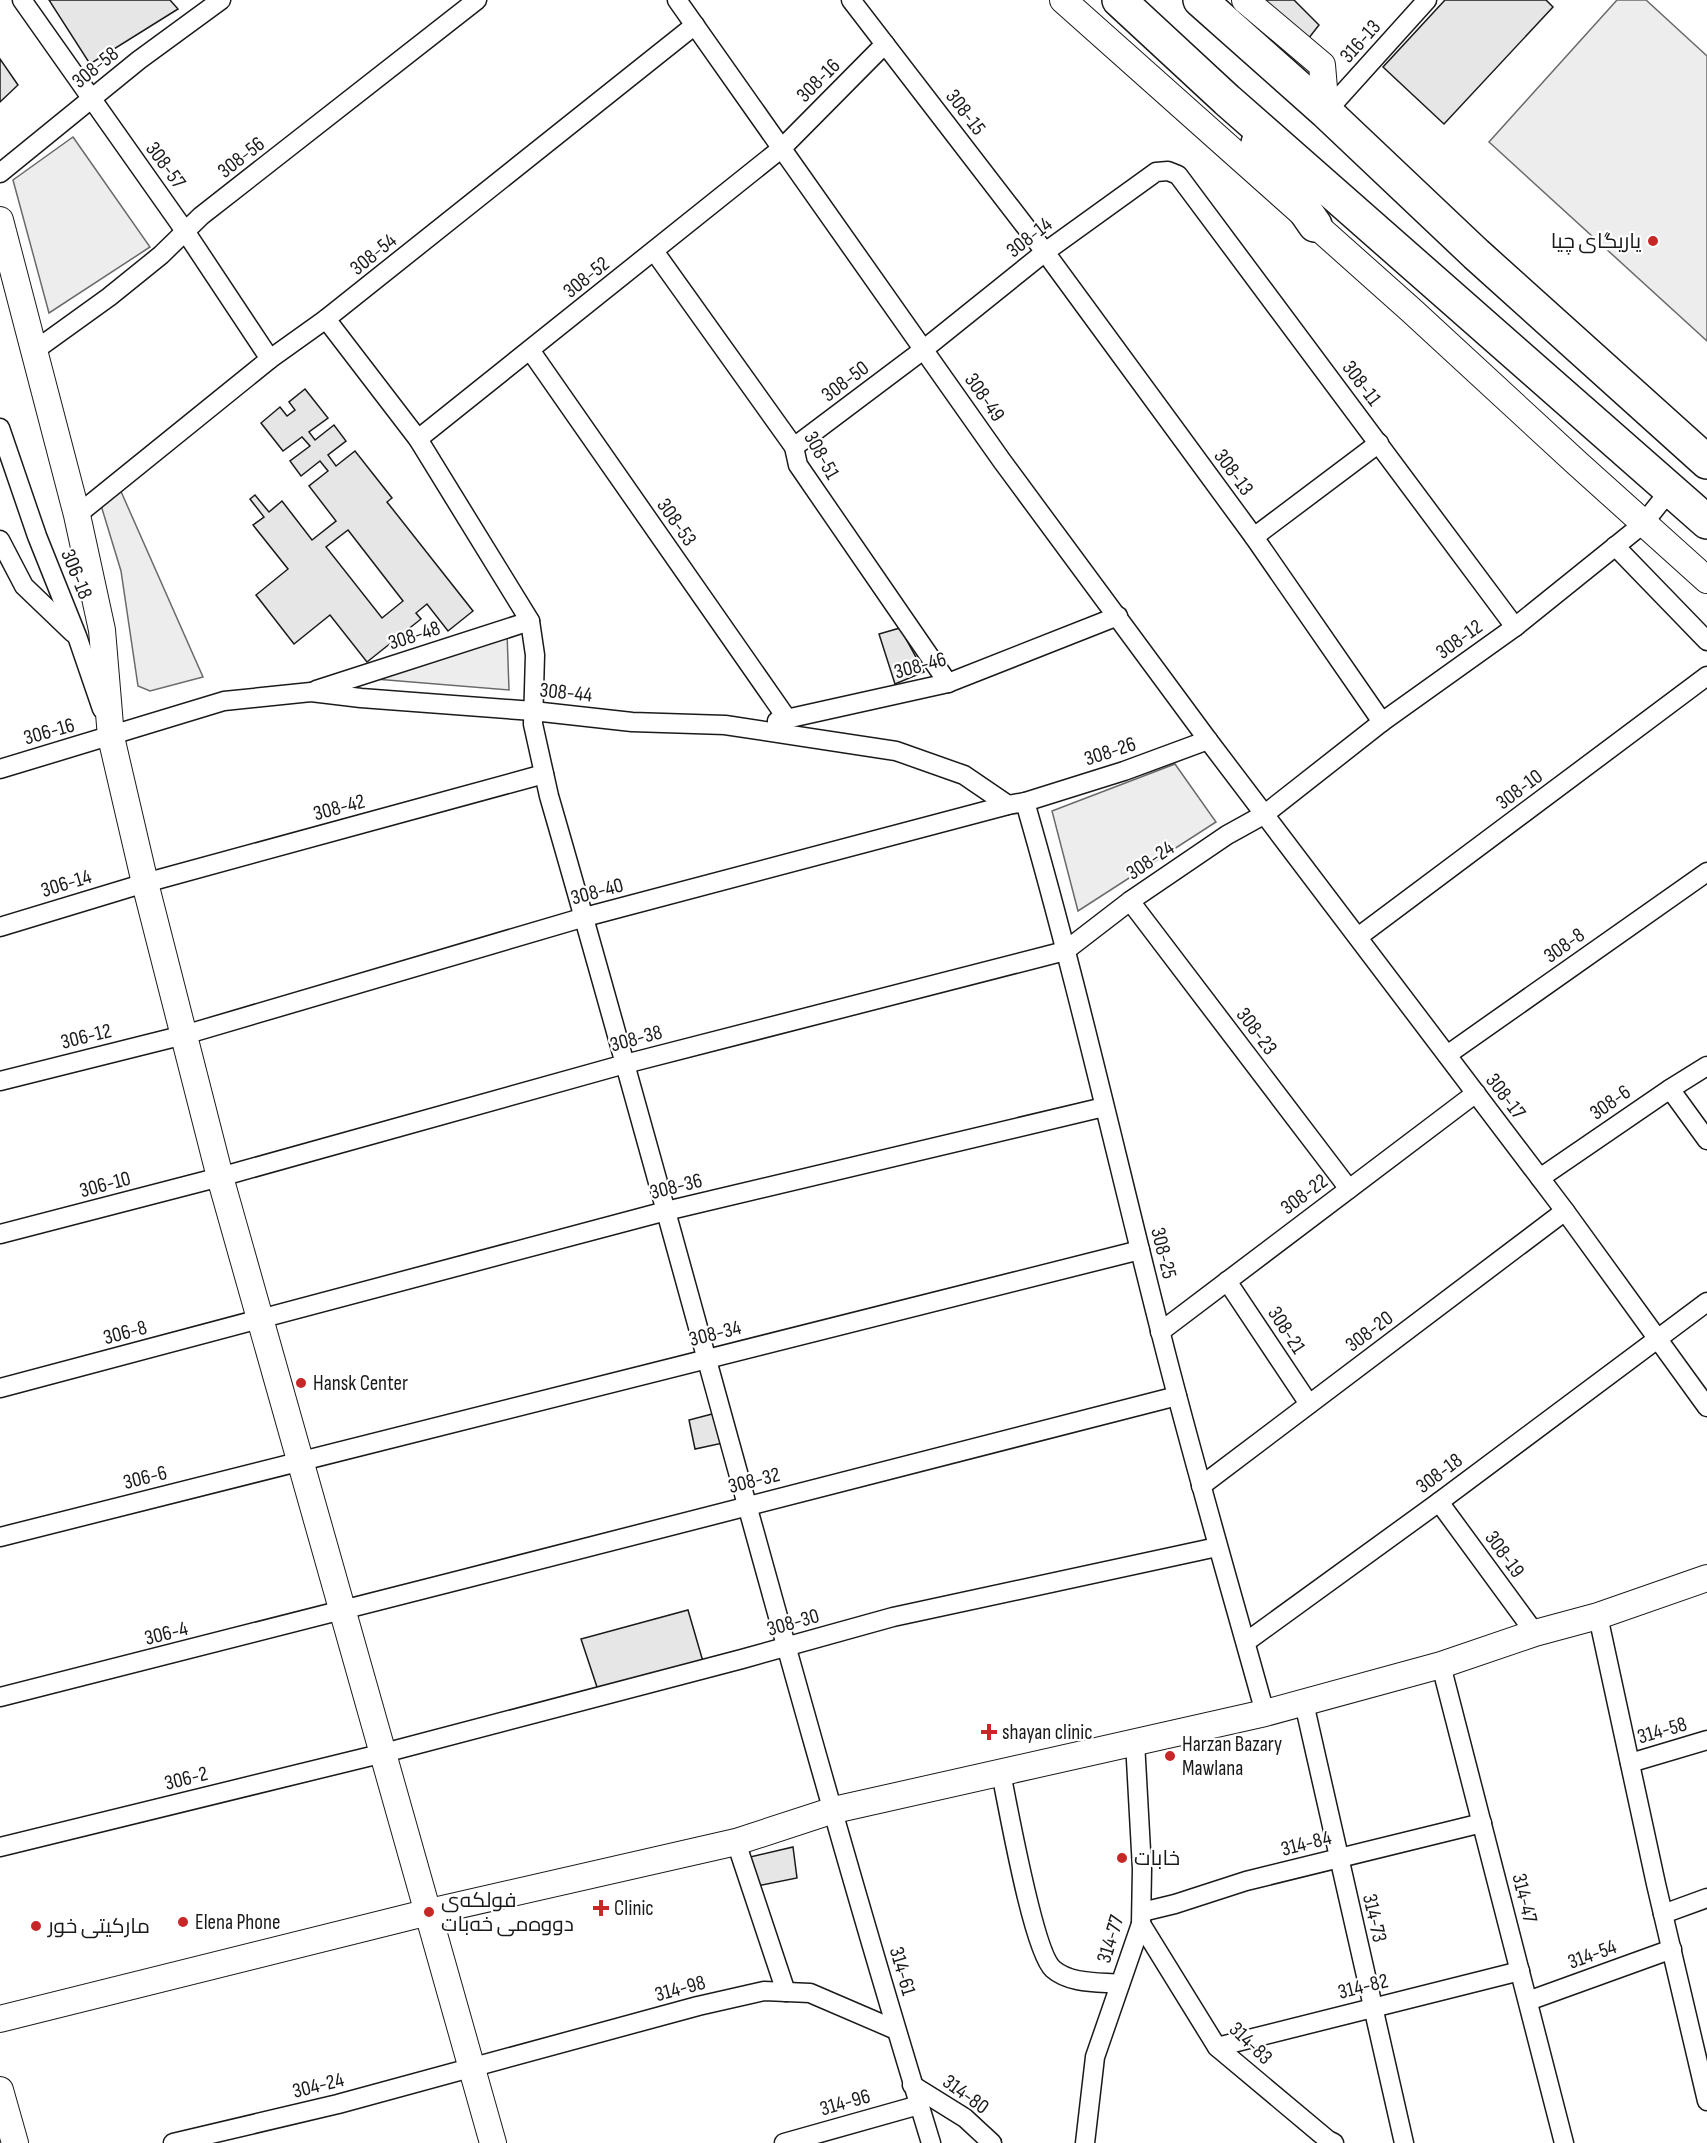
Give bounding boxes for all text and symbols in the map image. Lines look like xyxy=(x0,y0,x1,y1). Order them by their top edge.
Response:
street label: 316-13 xyxy=(1335,15,1386,68)
street label: 308-58 xyxy=(67,41,124,94)
street label: 308-16 xyxy=(791,53,845,107)
street label: 308-15 xyxy=(940,84,991,140)
street label: 308-56 xyxy=(213,131,270,183)
street label: 308-57 xyxy=(140,137,191,194)
street label: 308-14 xyxy=(1001,212,1057,263)
street label: 308-54 xyxy=(345,228,402,281)
place label: یاریگای چیا xyxy=(1551,229,1641,255)
marker: یاریگای چیا xyxy=(1646,234,1660,248)
street label: 308-52 xyxy=(558,251,614,304)
street label: 308-50 xyxy=(817,356,874,407)
street label: 308-11 xyxy=(1337,356,1387,411)
street label: 308-49 xyxy=(959,368,1010,426)
street label: 308-51 xyxy=(798,427,845,484)
street label: 308-13 xyxy=(1208,444,1259,500)
street label: 308-53 xyxy=(651,494,702,551)
street label: 306-18 xyxy=(55,546,98,603)
street label: 308-12 xyxy=(1431,614,1487,665)
street label: 308-48 xyxy=(385,615,443,656)
street label: 308-46 xyxy=(891,647,949,684)
street label: 308-44 xyxy=(538,677,594,708)
street label: 306-16 xyxy=(21,712,77,751)
street label: 308-26 xyxy=(1081,731,1139,772)
street label: 308-10 xyxy=(1491,764,1548,815)
street label: 308-42 xyxy=(310,789,368,826)
street label: 308-24 xyxy=(1122,835,1179,885)
street label: 306-14 xyxy=(38,864,94,903)
street label: 308-40 xyxy=(568,873,626,910)
street label: 308-8 xyxy=(1539,922,1590,968)
street label: 308-23 xyxy=(1231,1003,1282,1060)
street label: 306-12 xyxy=(58,1018,114,1055)
street label: 308-38 xyxy=(607,1020,665,1057)
street label: 308-17 xyxy=(1480,1068,1531,1125)
street label: 308-6 xyxy=(1585,1079,1636,1125)
street label: 306-10 xyxy=(77,1166,133,1203)
street label: 308-36 xyxy=(647,1168,705,1205)
street label: 308-22 xyxy=(1276,1169,1333,1220)
street label: 308-25 xyxy=(1145,1225,1182,1281)
street label: 308-21 xyxy=(1262,1302,1311,1359)
street label: 308-20 xyxy=(1341,1305,1398,1357)
street label: 306-8 xyxy=(101,1315,150,1350)
street label: 308-34 xyxy=(687,1315,744,1352)
place label: Hansk Center xyxy=(313,1371,408,1396)
marker: Hansk Center xyxy=(294,1376,308,1390)
street label: 308-18 xyxy=(1411,1448,1467,1499)
street label: 306-6 xyxy=(121,1460,170,1495)
street label: 308-32 xyxy=(726,1462,783,1499)
street label: 308-19 xyxy=(1479,1526,1530,1583)
street label: 308-30 xyxy=(764,1603,822,1642)
street label: 306-4 xyxy=(142,1616,191,1651)
street label: 314-58 xyxy=(1635,1712,1690,1749)
place label: shayan clinic xyxy=(1002,1720,1093,1745)
marker: shayan clinic xyxy=(980,1723,998,1741)
place label: Harzan Bazary Mawlana xyxy=(1182,1732,1282,1781)
marker: Harzan Bazary Mawlana xyxy=(1163,1749,1177,1763)
street label: 306-2 xyxy=(162,1761,210,1796)
street label: 314-84 xyxy=(1278,1825,1334,1862)
place label: خابات xyxy=(1134,1846,1180,1871)
marker: خابات xyxy=(1115,1851,1129,1865)
street label: 314-47 xyxy=(1506,1871,1543,1926)
place label: فولکه‌ی دووه‌می خه‌بات xyxy=(441,1888,574,1937)
street label: 314-73 xyxy=(1357,1891,1392,1945)
place label: Clinic xyxy=(614,1896,654,1921)
marker: Clinic xyxy=(592,1899,610,1917)
marker: فولکه‌ی دووه‌می خه‌بات xyxy=(422,1905,436,1919)
place label: Elena Phone xyxy=(195,1910,280,1935)
street label: 314-77 xyxy=(1091,1912,1130,1966)
place label: مارکیتی خور xyxy=(47,1914,150,1939)
marker: Elena Phone xyxy=(176,1915,190,1929)
marker: مارکیتی خور xyxy=(29,1919,43,1933)
street label: 314-54 xyxy=(1564,1934,1620,1975)
street label: 314-61 xyxy=(884,1944,921,1999)
street label: 314-82 xyxy=(1335,1968,1391,2005)
street label: 314-98 xyxy=(652,1970,708,2007)
street label: 314-83 xyxy=(1224,2017,1278,2070)
street label: 304-24 xyxy=(290,2067,347,2104)
street label: 314-80 xyxy=(938,2069,994,2120)
street label: 314-96 xyxy=(817,2083,873,2122)

